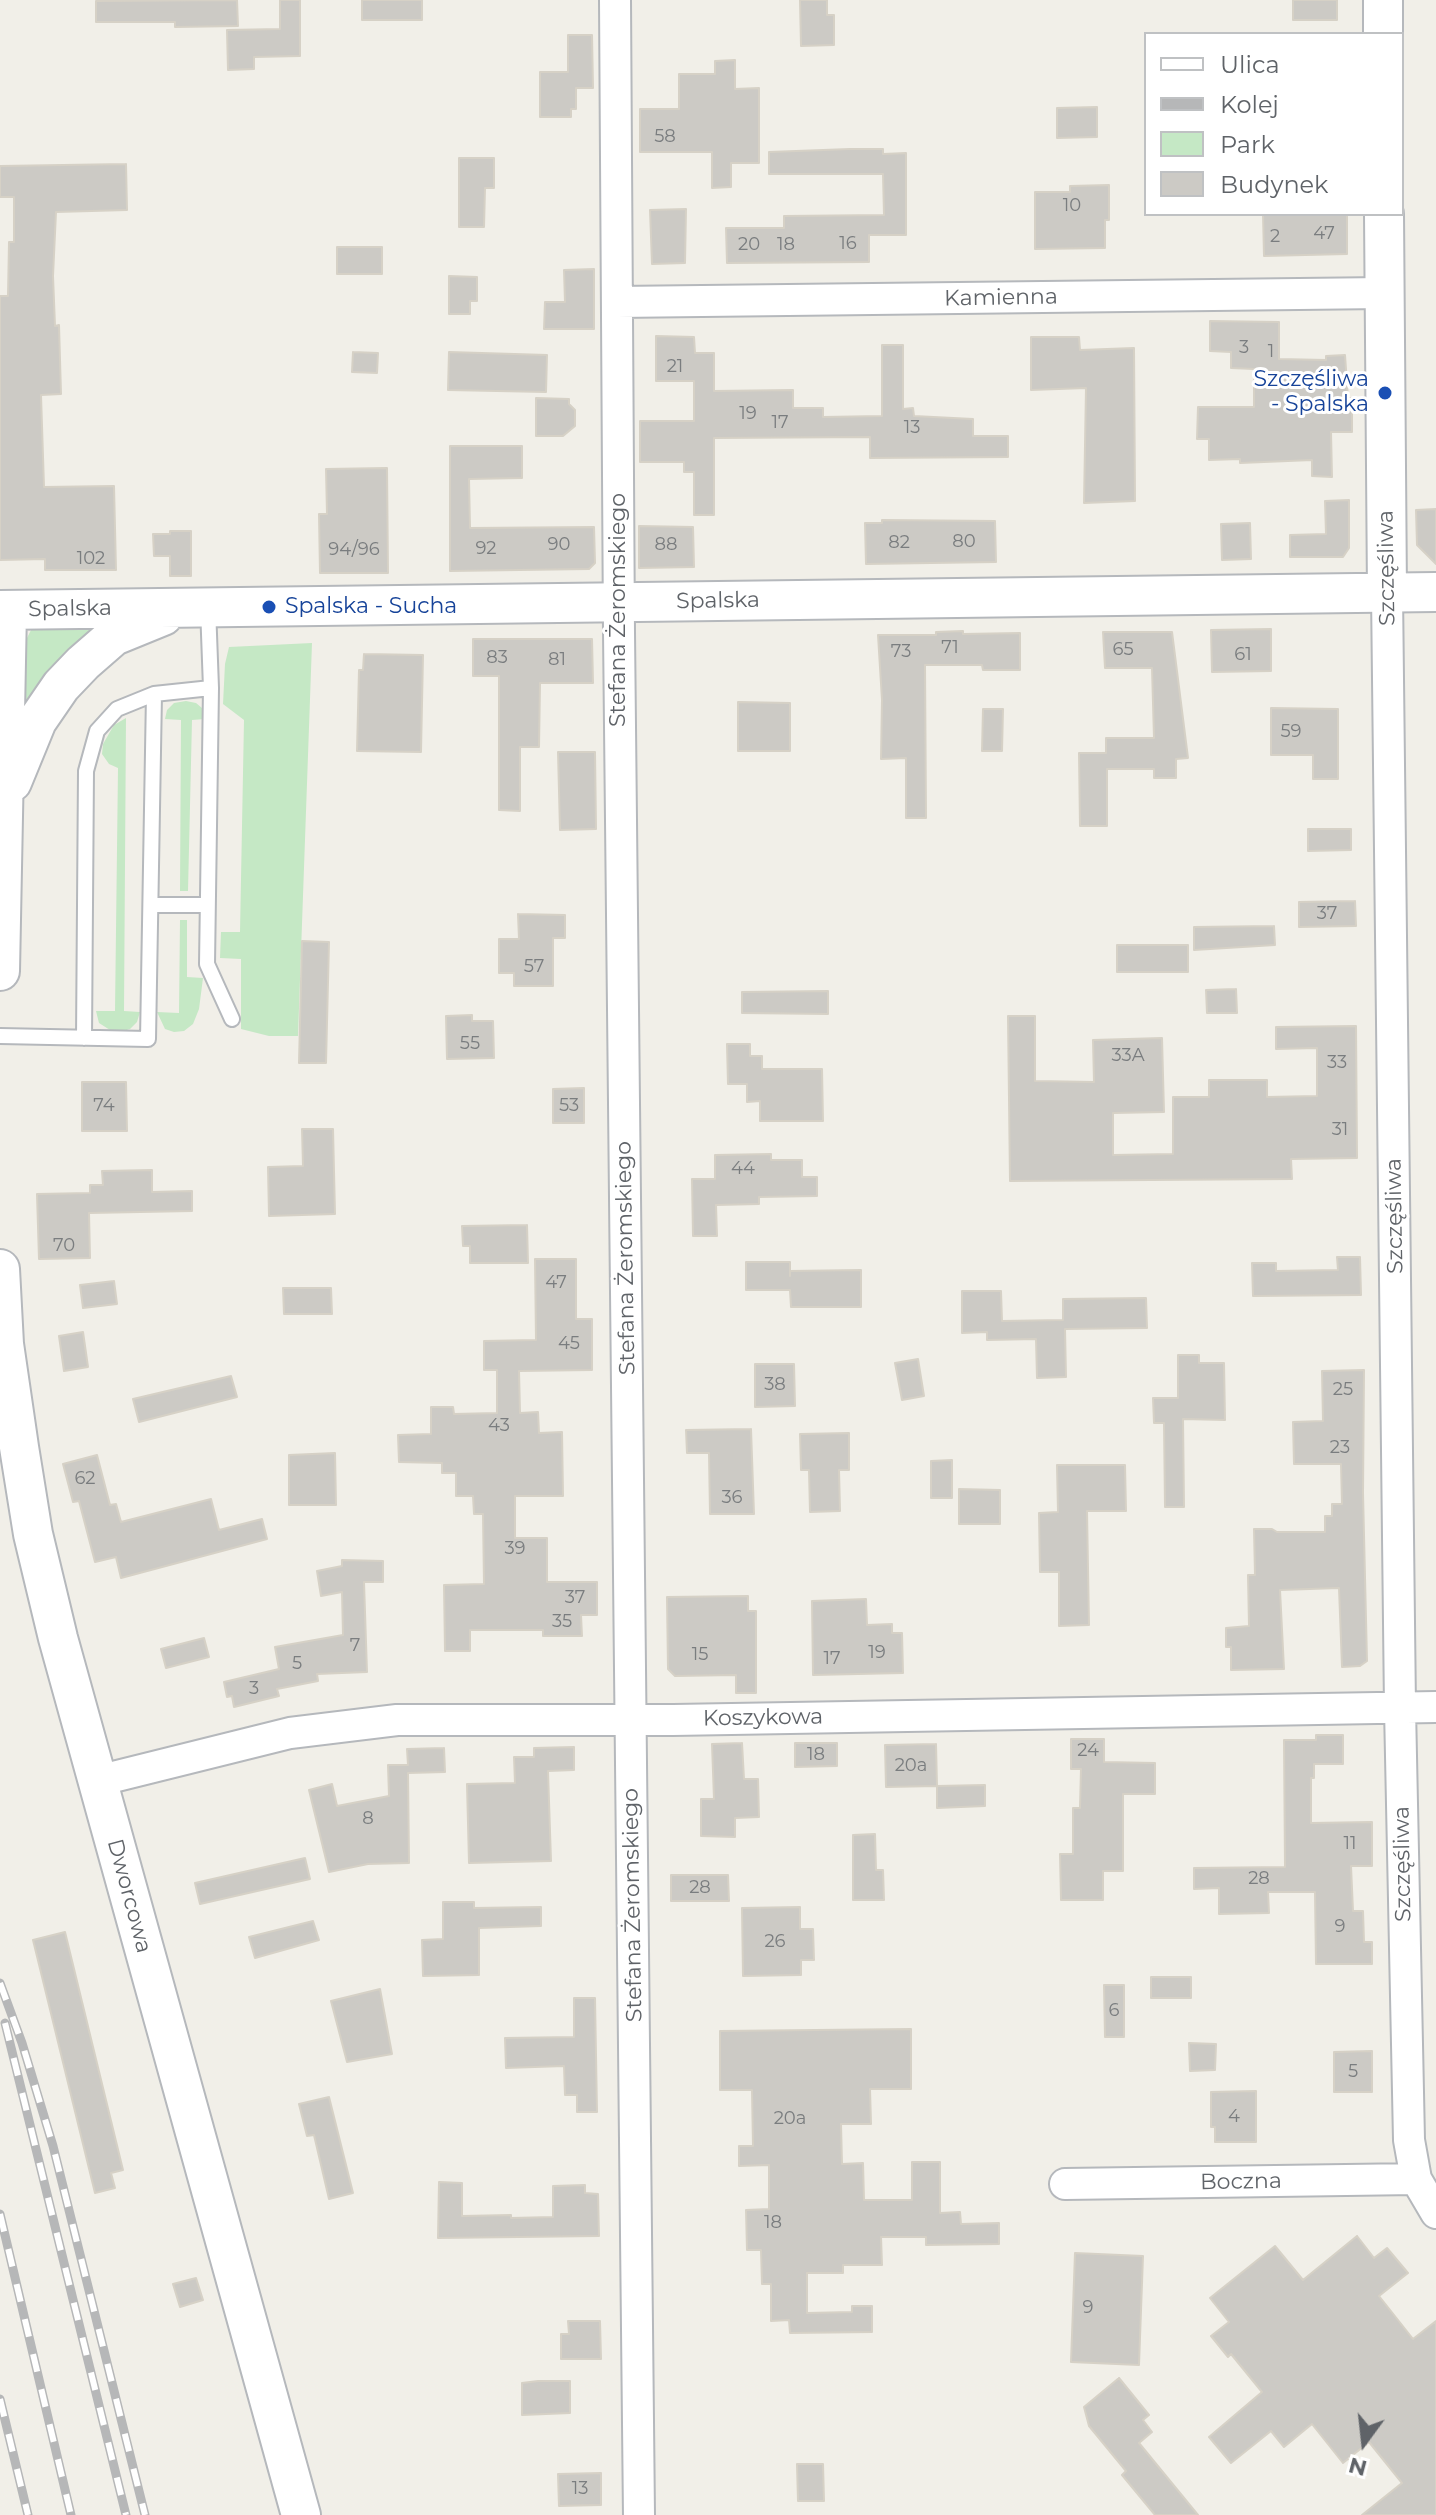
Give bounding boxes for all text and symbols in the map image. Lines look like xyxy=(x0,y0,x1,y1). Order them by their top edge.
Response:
legend xyxy=(1144,32,1404,216)
text: Ulica xyxy=(1220,50,1280,79)
text: Kolej xyxy=(1220,90,1279,119)
house number: 58 xyxy=(654,126,676,148)
text: Park xyxy=(1220,130,1275,159)
text: Budynek xyxy=(1220,170,1328,199)
house number: 10 xyxy=(1063,195,1081,217)
house number: 47 xyxy=(1313,223,1335,245)
house number: 2 xyxy=(1270,226,1280,248)
house number: 16 xyxy=(839,233,857,255)
house number: 20 xyxy=(738,234,760,256)
house number: 18 xyxy=(777,234,795,256)
street label: Kamienna xyxy=(944,284,1058,312)
house number: 3 xyxy=(1239,337,1249,359)
house number: 1 xyxy=(1268,341,1274,363)
house number: 21 xyxy=(667,356,683,378)
place label: Szczęśliwa - Spalska xyxy=(1253,367,1369,418)
marker: Szczęśliwa - Spalska xyxy=(1376,384,1394,402)
house number: 19 xyxy=(739,403,757,425)
house number: 17 xyxy=(771,412,789,434)
house number: 13 xyxy=(904,417,920,439)
street label: Stefana Żeromskiego xyxy=(606,493,632,727)
street label: Szczęśliwa xyxy=(1373,510,1401,626)
house number: 80 xyxy=(952,531,976,553)
house number: 82 xyxy=(888,532,910,554)
house number: 90 xyxy=(548,534,570,556)
house number: 88 xyxy=(655,534,677,556)
house number: 92 xyxy=(475,538,497,560)
house number: 94/96 xyxy=(328,539,380,561)
house number: 102 xyxy=(77,548,105,570)
street label: Spalska xyxy=(676,587,760,615)
place label: Spalska - Sucha xyxy=(285,594,457,620)
street label: Spalska xyxy=(28,595,112,623)
marker: Spalska - Sucha xyxy=(260,598,278,616)
house number: 71 xyxy=(941,637,959,659)
house number: 65 xyxy=(1112,639,1134,661)
house number: 73 xyxy=(891,641,911,663)
house number: 61 xyxy=(1234,644,1252,666)
house number: 83 xyxy=(486,647,508,669)
house number: 81 xyxy=(548,649,566,671)
house number: 59 xyxy=(1280,721,1302,743)
house number: 37 xyxy=(1317,903,1337,925)
house number: 57 xyxy=(524,956,544,978)
house number: 55 xyxy=(460,1033,480,1055)
house number: 33A xyxy=(1111,1045,1145,1067)
house number: 33 xyxy=(1327,1052,1347,1074)
house number: 74 xyxy=(93,1095,115,1117)
house number: 53 xyxy=(559,1095,579,1117)
house number: 31 xyxy=(1332,1119,1348,1141)
street label: Stefana Żeromskiego xyxy=(611,1141,641,1375)
house number: 44 xyxy=(731,1158,755,1180)
street label: Szczęśliwa xyxy=(1381,1158,1409,1274)
house number: 70 xyxy=(53,1235,75,1257)
house number: 47 xyxy=(545,1272,567,1294)
house number: 45 xyxy=(558,1333,580,1355)
house number: 38 xyxy=(764,1374,786,1396)
house number: 25 xyxy=(1333,1379,1353,1401)
house number: 43 xyxy=(488,1415,510,1437)
house number: 23 xyxy=(1330,1437,1350,1459)
house number: 62 xyxy=(74,1468,96,1490)
house number: 36 xyxy=(721,1487,743,1509)
house number: 39 xyxy=(504,1538,526,1560)
house number: 37 xyxy=(565,1587,585,1609)
house number: 35 xyxy=(552,1611,572,1633)
house number: 7 xyxy=(350,1635,360,1657)
house number: 19 xyxy=(868,1642,886,1664)
house number: 15 xyxy=(692,1644,708,1666)
house number: 17 xyxy=(823,1648,841,1670)
house number: 5 xyxy=(292,1653,302,1675)
house number: 3 xyxy=(249,1678,259,1700)
street label: Koszykowa xyxy=(703,1704,823,1732)
house number: 24 xyxy=(1077,1740,1099,1762)
house number: 18 xyxy=(807,1744,825,1766)
house number: 20a xyxy=(895,1755,927,1777)
street label: Stefana Żeromskiego xyxy=(618,1788,648,2022)
street label: Szczęśliwa xyxy=(1389,1806,1417,1922)
house number: 8 xyxy=(362,1808,374,1830)
house number: 11 xyxy=(1344,1833,1356,1855)
street label: Dworcowa xyxy=(101,1836,157,1956)
house number: 28 xyxy=(1248,1868,1270,1890)
house number: 28 xyxy=(689,1877,711,1899)
house number: 9 xyxy=(1335,1916,1345,1938)
house number: 26 xyxy=(764,1931,786,1953)
house number: 6 xyxy=(1109,2000,1119,2022)
house number: 5 xyxy=(1348,2061,1358,2083)
house number: 4 xyxy=(1228,2106,1240,2128)
house number: 20a xyxy=(774,2108,806,2130)
street label: Boczna xyxy=(1200,2168,1282,2196)
house number: 18 xyxy=(764,2212,782,2234)
house number: 9 xyxy=(1083,2297,1093,2319)
north arrow xyxy=(1324,2403,1404,2483)
text: N xyxy=(1346,2451,1370,2482)
house number: 13 xyxy=(572,2478,588,2500)

